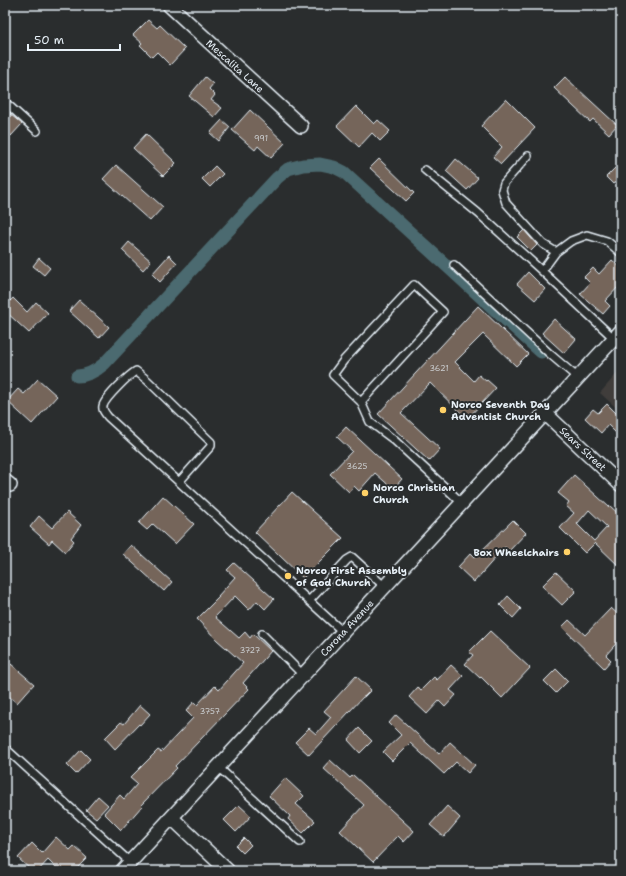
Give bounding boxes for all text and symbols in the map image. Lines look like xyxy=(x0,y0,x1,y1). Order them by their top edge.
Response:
scale bar xyxy=(28,26,120,52)
text: 50 m xyxy=(34,32,64,48)
street label: Mescalita Lane xyxy=(203,37,267,96)
house number: 991 xyxy=(254,133,268,144)
house number: 3621 xyxy=(429,363,449,374)
place label: Norco Seventh Day Adventist Church xyxy=(451,398,550,423)
marker: Norco Seventh Day Adventist Church xyxy=(438,405,448,415)
street label: Sears Street xyxy=(557,424,609,474)
house number: 3625 xyxy=(347,461,368,472)
place label: Norco Christian Church xyxy=(373,481,455,506)
marker: Norco Christian Church xyxy=(360,488,370,498)
place label: Box Wheelchairs xyxy=(473,546,559,559)
marker: Box Wheelchairs xyxy=(562,547,572,557)
place label: Norco First Assembly of God Church xyxy=(296,564,407,589)
marker: Norco First Assembly of God Church xyxy=(283,571,293,581)
street label: Corona Avenue xyxy=(317,597,377,659)
house number: 3727 xyxy=(240,645,261,656)
house number: 3757 xyxy=(200,706,221,717)

